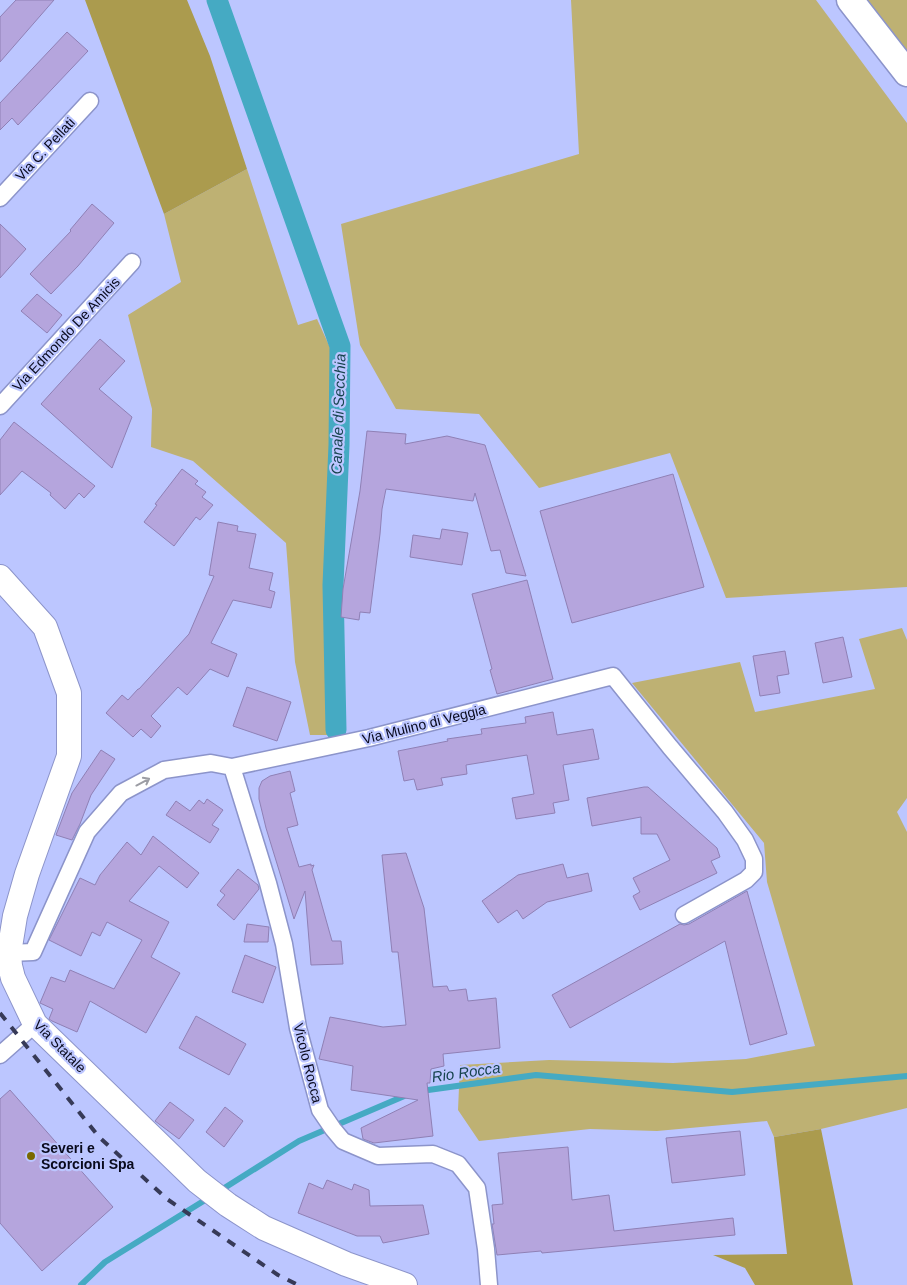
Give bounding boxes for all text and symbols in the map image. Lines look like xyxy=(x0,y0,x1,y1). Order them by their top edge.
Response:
street label: Via C. Pellati xyxy=(12,114,78,184)
street label: Via Edmondo De Amicis xyxy=(9,274,123,394)
water label: Canale di Secchia xyxy=(327,353,349,475)
street label: Via Mulino di Veggia xyxy=(361,701,488,747)
one-way arrow xyxy=(135,776,149,786)
street label: Via Statale xyxy=(30,1016,90,1076)
street label: Vicolo Rocca xyxy=(290,1022,326,1105)
water label: Rio Rocca xyxy=(431,1059,501,1085)
place label: Severi e Scorcioni Spa xyxy=(41,1140,135,1172)
marker: Severi e Scorcioni Spa xyxy=(25,1150,37,1162)

